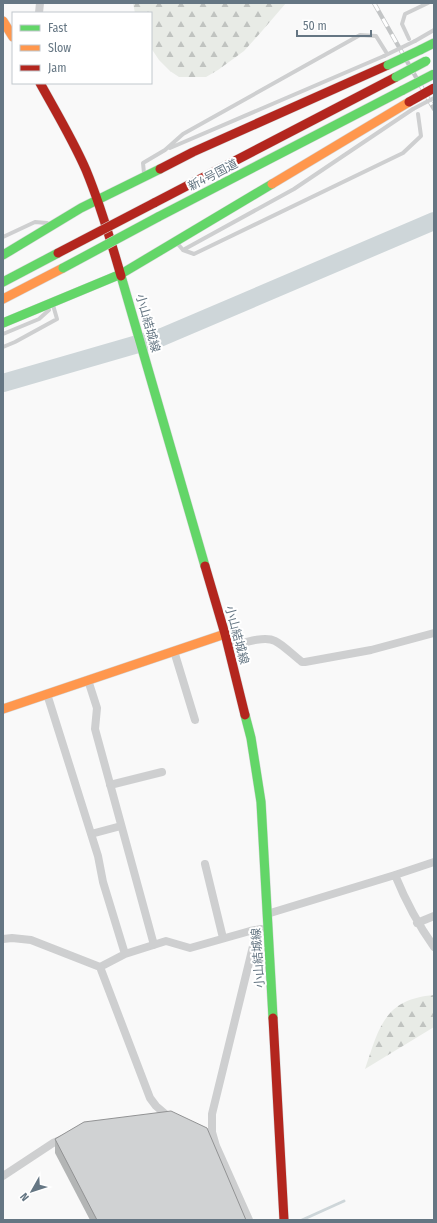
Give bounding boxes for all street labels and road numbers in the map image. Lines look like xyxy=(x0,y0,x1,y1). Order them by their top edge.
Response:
street label: 新4号国道 xyxy=(186,157,240,193)
street label: 小山結城線 xyxy=(133,292,163,354)
street label: 小山結城線 xyxy=(222,604,252,666)
street label: 小山結城線 xyxy=(249,928,267,988)

